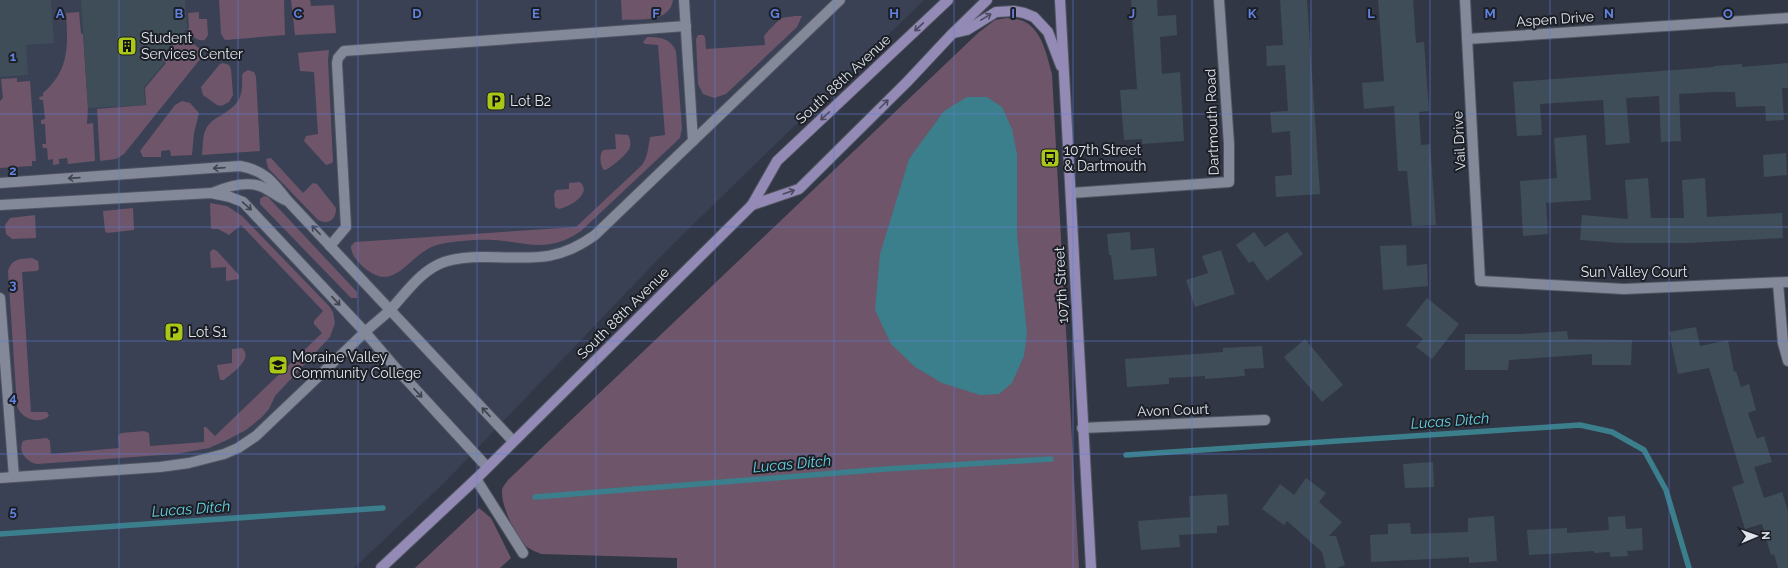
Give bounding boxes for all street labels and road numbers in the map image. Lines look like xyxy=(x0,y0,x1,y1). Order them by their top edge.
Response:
street label: Aspen Drive xyxy=(1515,8,1595,30)
street label: South 88th Avenue xyxy=(792,31,894,127)
street label: Dartmouth Road xyxy=(1202,68,1222,176)
street label: Vail Drive xyxy=(1449,111,1469,171)
street label: 107th Street xyxy=(1051,246,1071,324)
street label: South 88th Avenue xyxy=(574,264,672,362)
street label: Sun Valley Court xyxy=(1581,264,1688,280)
street label: Avon Court xyxy=(1137,401,1210,419)

